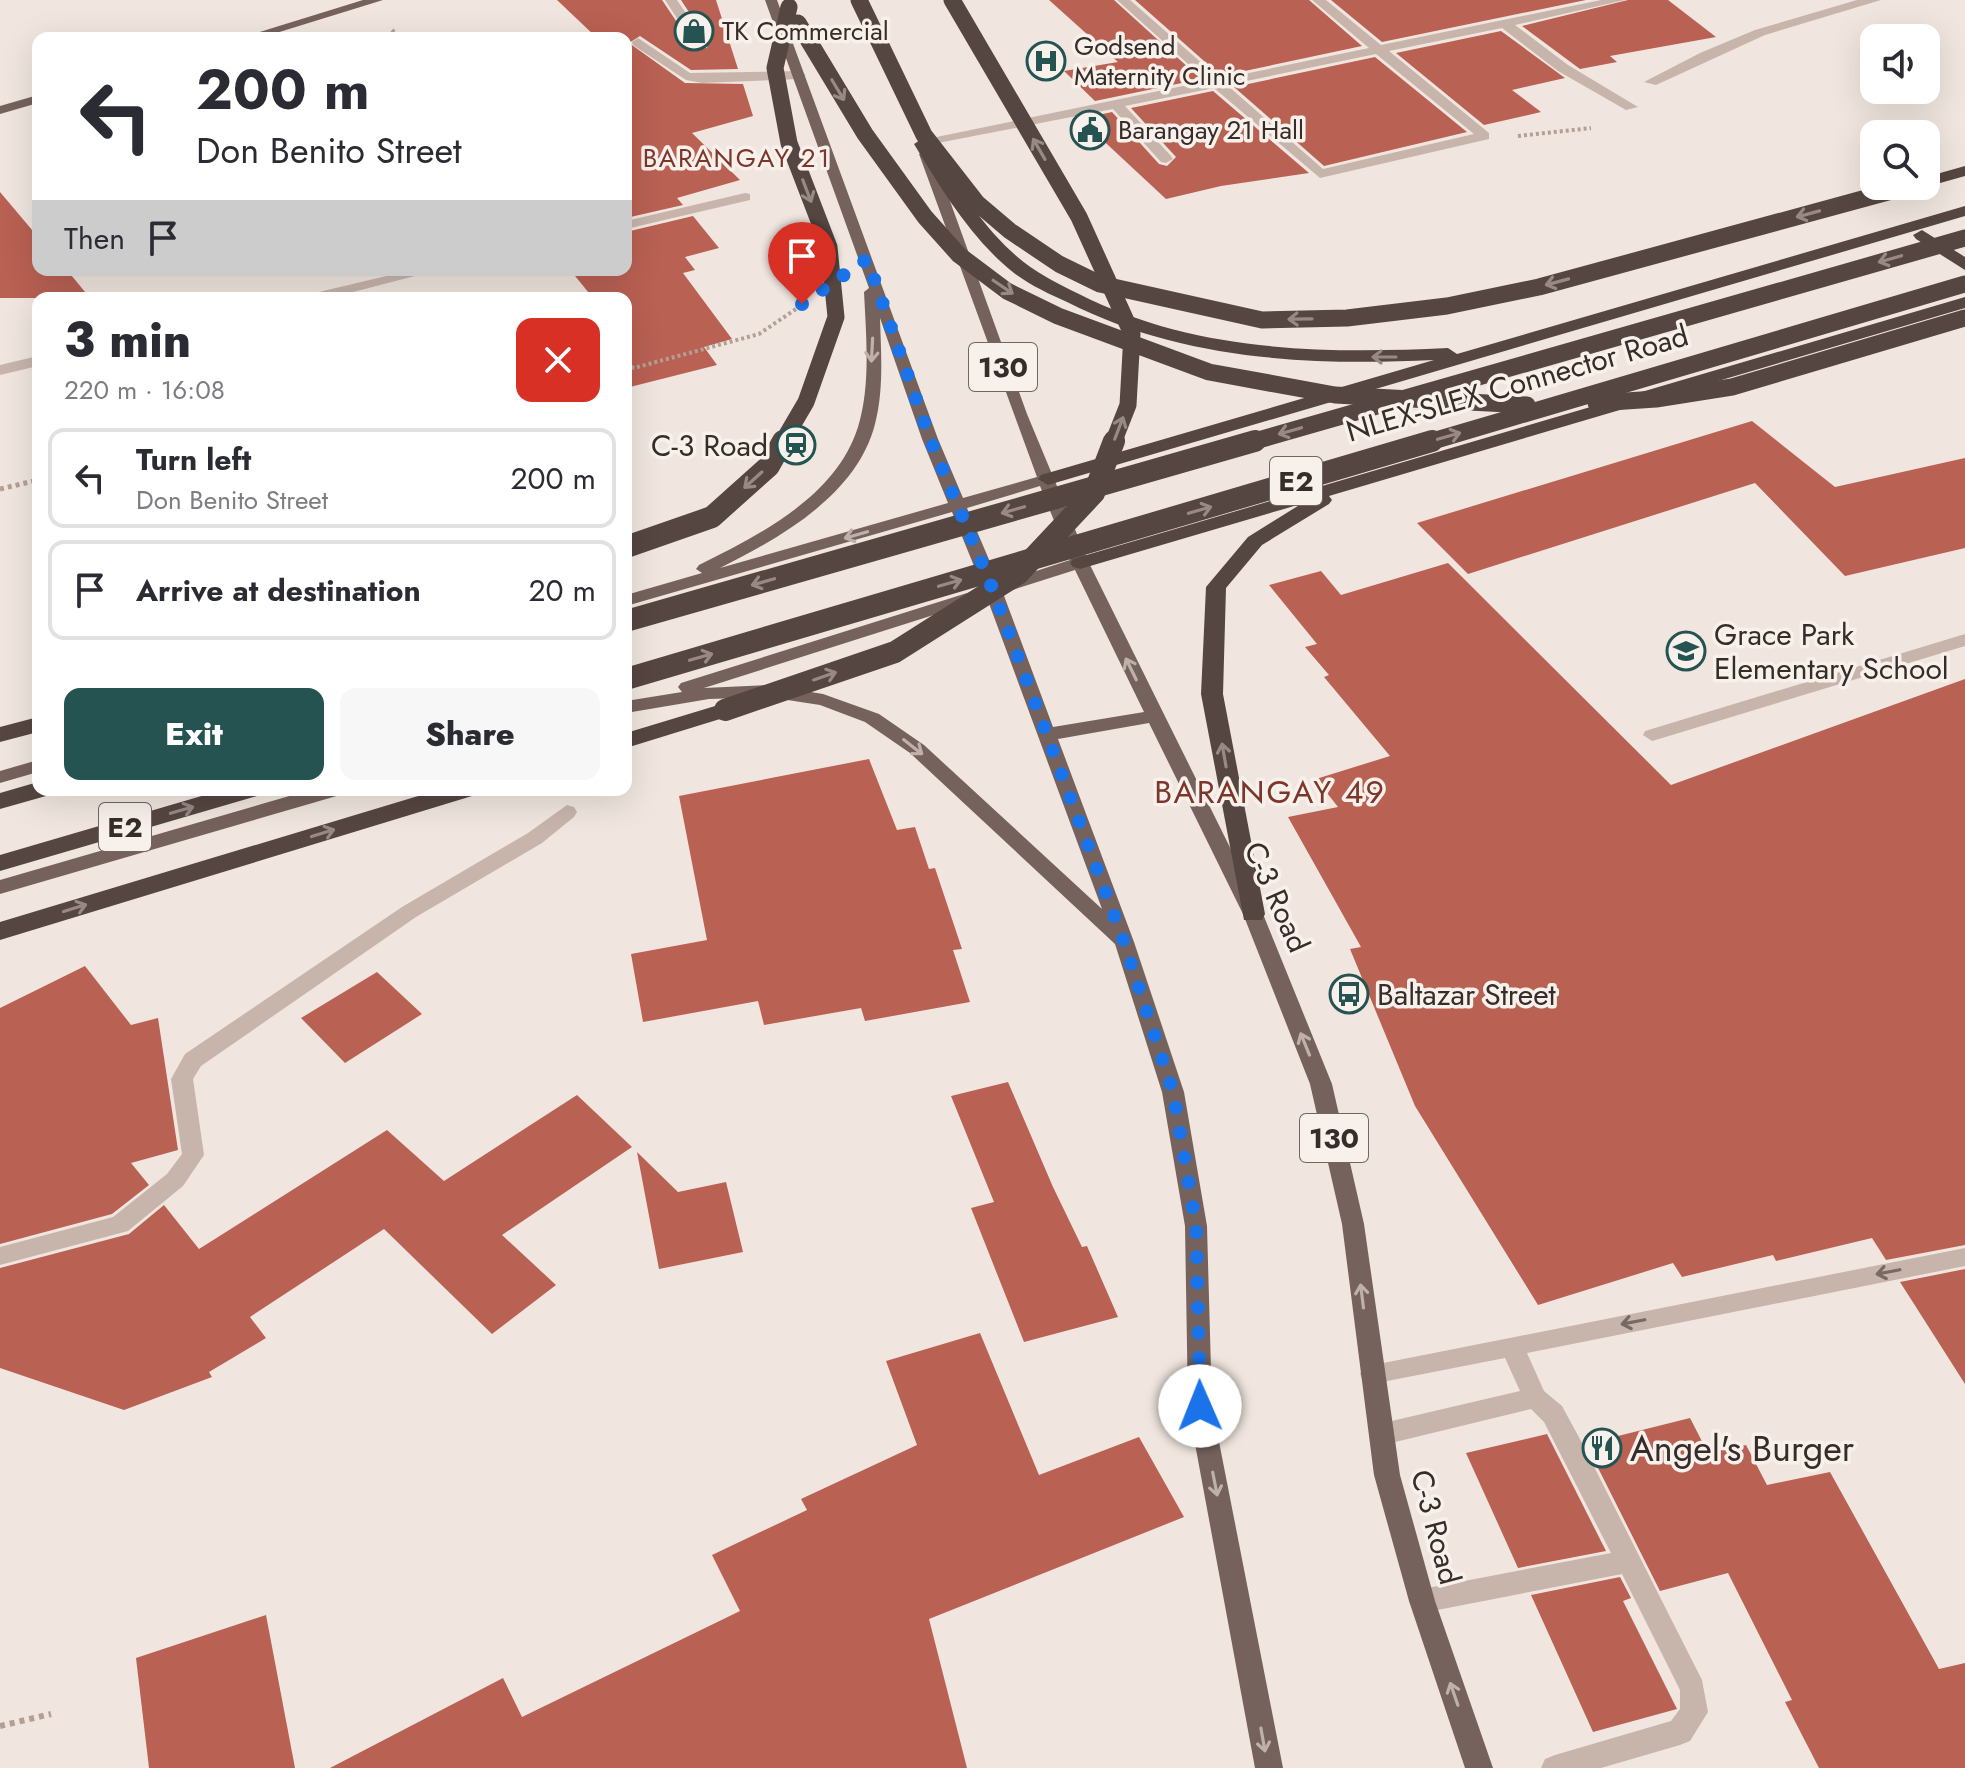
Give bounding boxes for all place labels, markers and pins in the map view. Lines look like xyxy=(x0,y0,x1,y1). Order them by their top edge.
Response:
shop icon: TK Commercial xyxy=(673,10,715,52)
place label: TK Commercial xyxy=(722,12,889,50)
place label: Godsend Maternity Clinic xyxy=(1074,27,1245,95)
hospital icon: Godsend Maternity Clinic xyxy=(1025,40,1067,82)
public building icon: Barangay 21 Hall xyxy=(1069,109,1111,151)
place label: Barangay 21 Hall xyxy=(1118,111,1304,149)
pin xyxy=(768,222,836,304)
place label: C-3 Road xyxy=(651,424,768,467)
station icon: C-3 Road xyxy=(775,424,817,466)
place label: Grace Park Elementary School xyxy=(1714,613,1949,690)
school or university icon: Grace Park Elementary School xyxy=(1665,630,1707,672)
bus stop icon: Baltazar Street xyxy=(1328,973,1370,1015)
place label: Baltazar Street xyxy=(1377,973,1557,1016)
place label: Angel's Burger xyxy=(1630,1422,1855,1474)
restaurant icon: Angel's Burger xyxy=(1581,1427,1623,1469)

